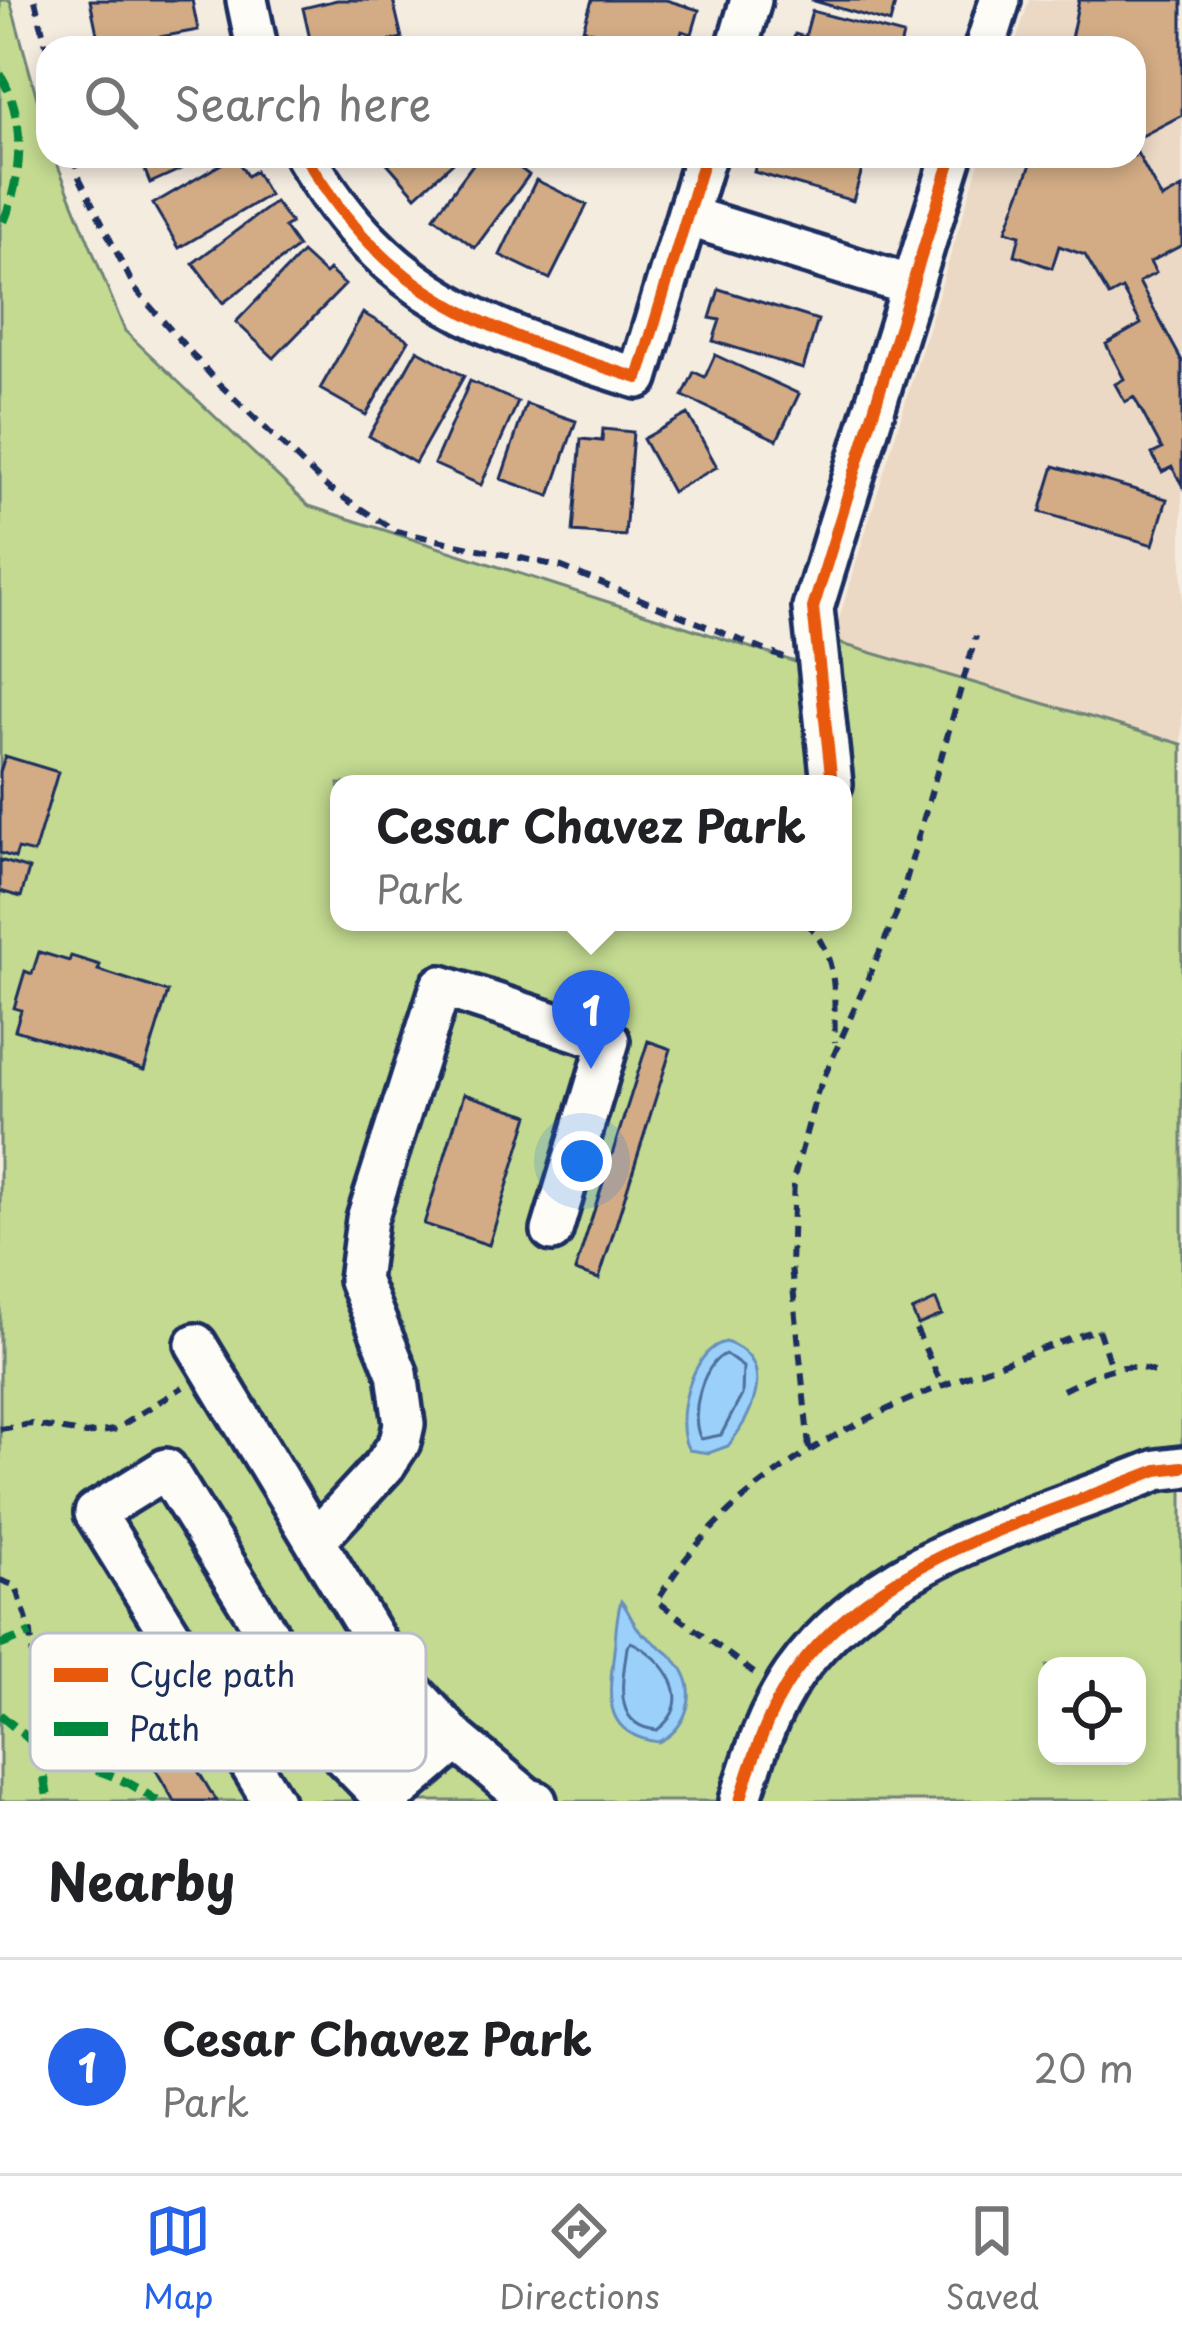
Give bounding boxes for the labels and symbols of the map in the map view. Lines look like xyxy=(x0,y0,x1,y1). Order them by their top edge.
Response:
pin: 1 xyxy=(552,970,630,1069)
your location xyxy=(552,1131,612,1191)
legend xyxy=(30,1633,426,1771)
text: Cycle path xyxy=(129,1648,295,1698)
text: Path xyxy=(129,1702,200,1752)

